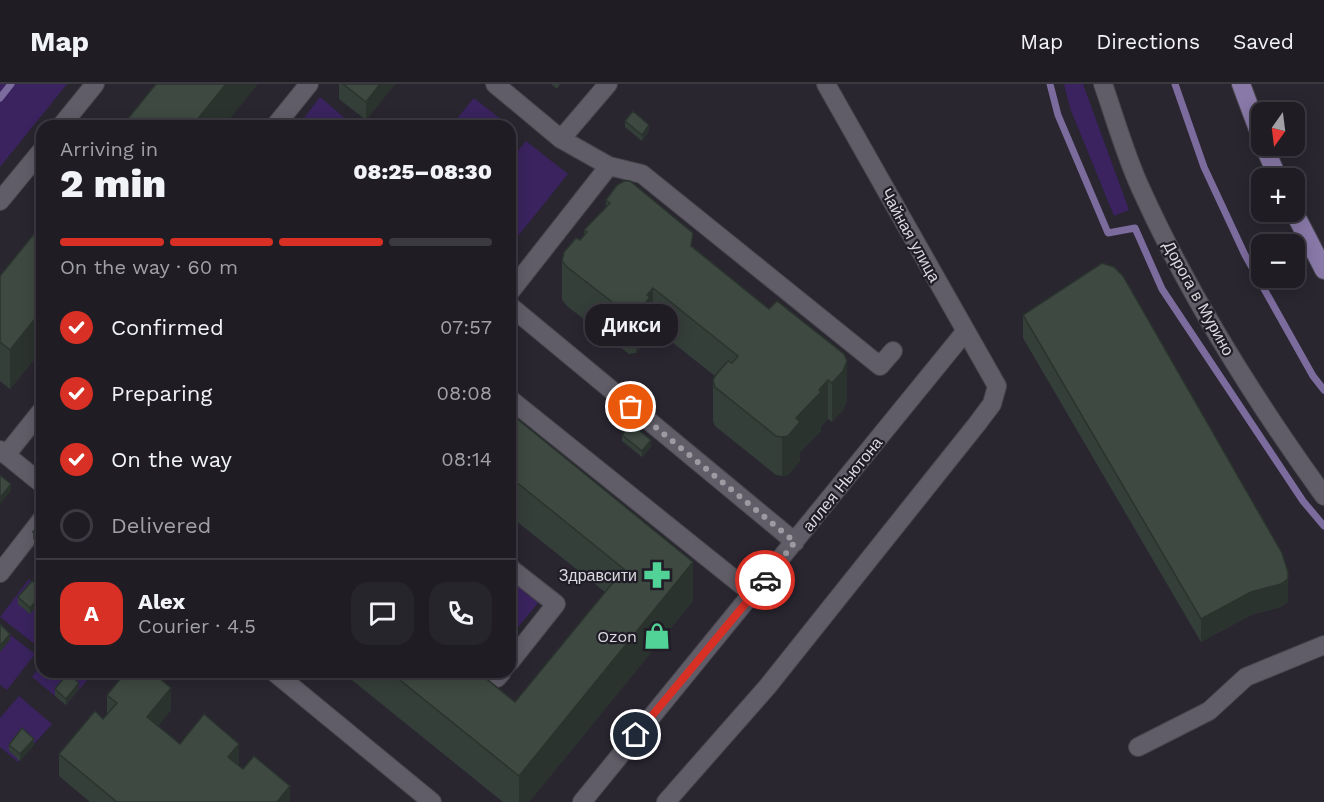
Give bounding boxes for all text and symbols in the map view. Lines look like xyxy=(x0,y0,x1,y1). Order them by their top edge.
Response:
text: Map xyxy=(30,25,89,58)
text: Map xyxy=(1020,29,1063,54)
text: Directions xyxy=(1096,29,1200,54)
text: Saved xyxy=(1233,29,1294,54)
north arrow xyxy=(1251,102,1305,156)
map controls xyxy=(1251,102,1305,288)
text: Arriving in xyxy=(60,137,158,161)
text: 08:25–08:30 xyxy=(353,159,492,184)
text: 2 min xyxy=(60,161,166,206)
button: + xyxy=(1251,168,1305,222)
street label: Чайная улица xyxy=(877,185,944,286)
button: − xyxy=(1251,234,1305,288)
street label: Дорога в Мурино xyxy=(1159,237,1238,359)
text: On the way · 60 m xyxy=(60,255,238,279)
callout: Дикси xyxy=(584,305,678,347)
icon: check xyxy=(60,311,93,344)
text: Дикси xyxy=(602,313,661,337)
text: Confirmed xyxy=(111,315,224,340)
text: 07:57 xyxy=(440,315,492,339)
icon: check xyxy=(60,377,93,410)
text: Preparing xyxy=(111,381,212,406)
text: 08:08 xyxy=(437,381,492,405)
pin xyxy=(605,381,656,432)
icon: bag xyxy=(614,390,647,423)
street label: аллея Ньютона xyxy=(799,433,886,535)
icon: check xyxy=(60,443,93,476)
text: On the way xyxy=(111,447,232,472)
text: 08:14 xyxy=(441,447,492,471)
text: Delivered xyxy=(111,513,211,538)
courier xyxy=(735,550,795,610)
pharmacy icon: Здравсити xyxy=(642,560,672,590)
icon: car xyxy=(749,564,782,597)
place label: Здравсити xyxy=(559,566,637,585)
button: chat xyxy=(351,582,414,645)
button: phone xyxy=(429,582,492,645)
text: Alex xyxy=(138,589,185,614)
text: A xyxy=(84,601,99,626)
text: Courier · 4.5 xyxy=(138,614,256,638)
shop icon: Ozon xyxy=(642,621,672,651)
place label: Ozon xyxy=(597,627,637,646)
pin xyxy=(610,709,661,760)
icon: home xyxy=(619,718,652,751)

